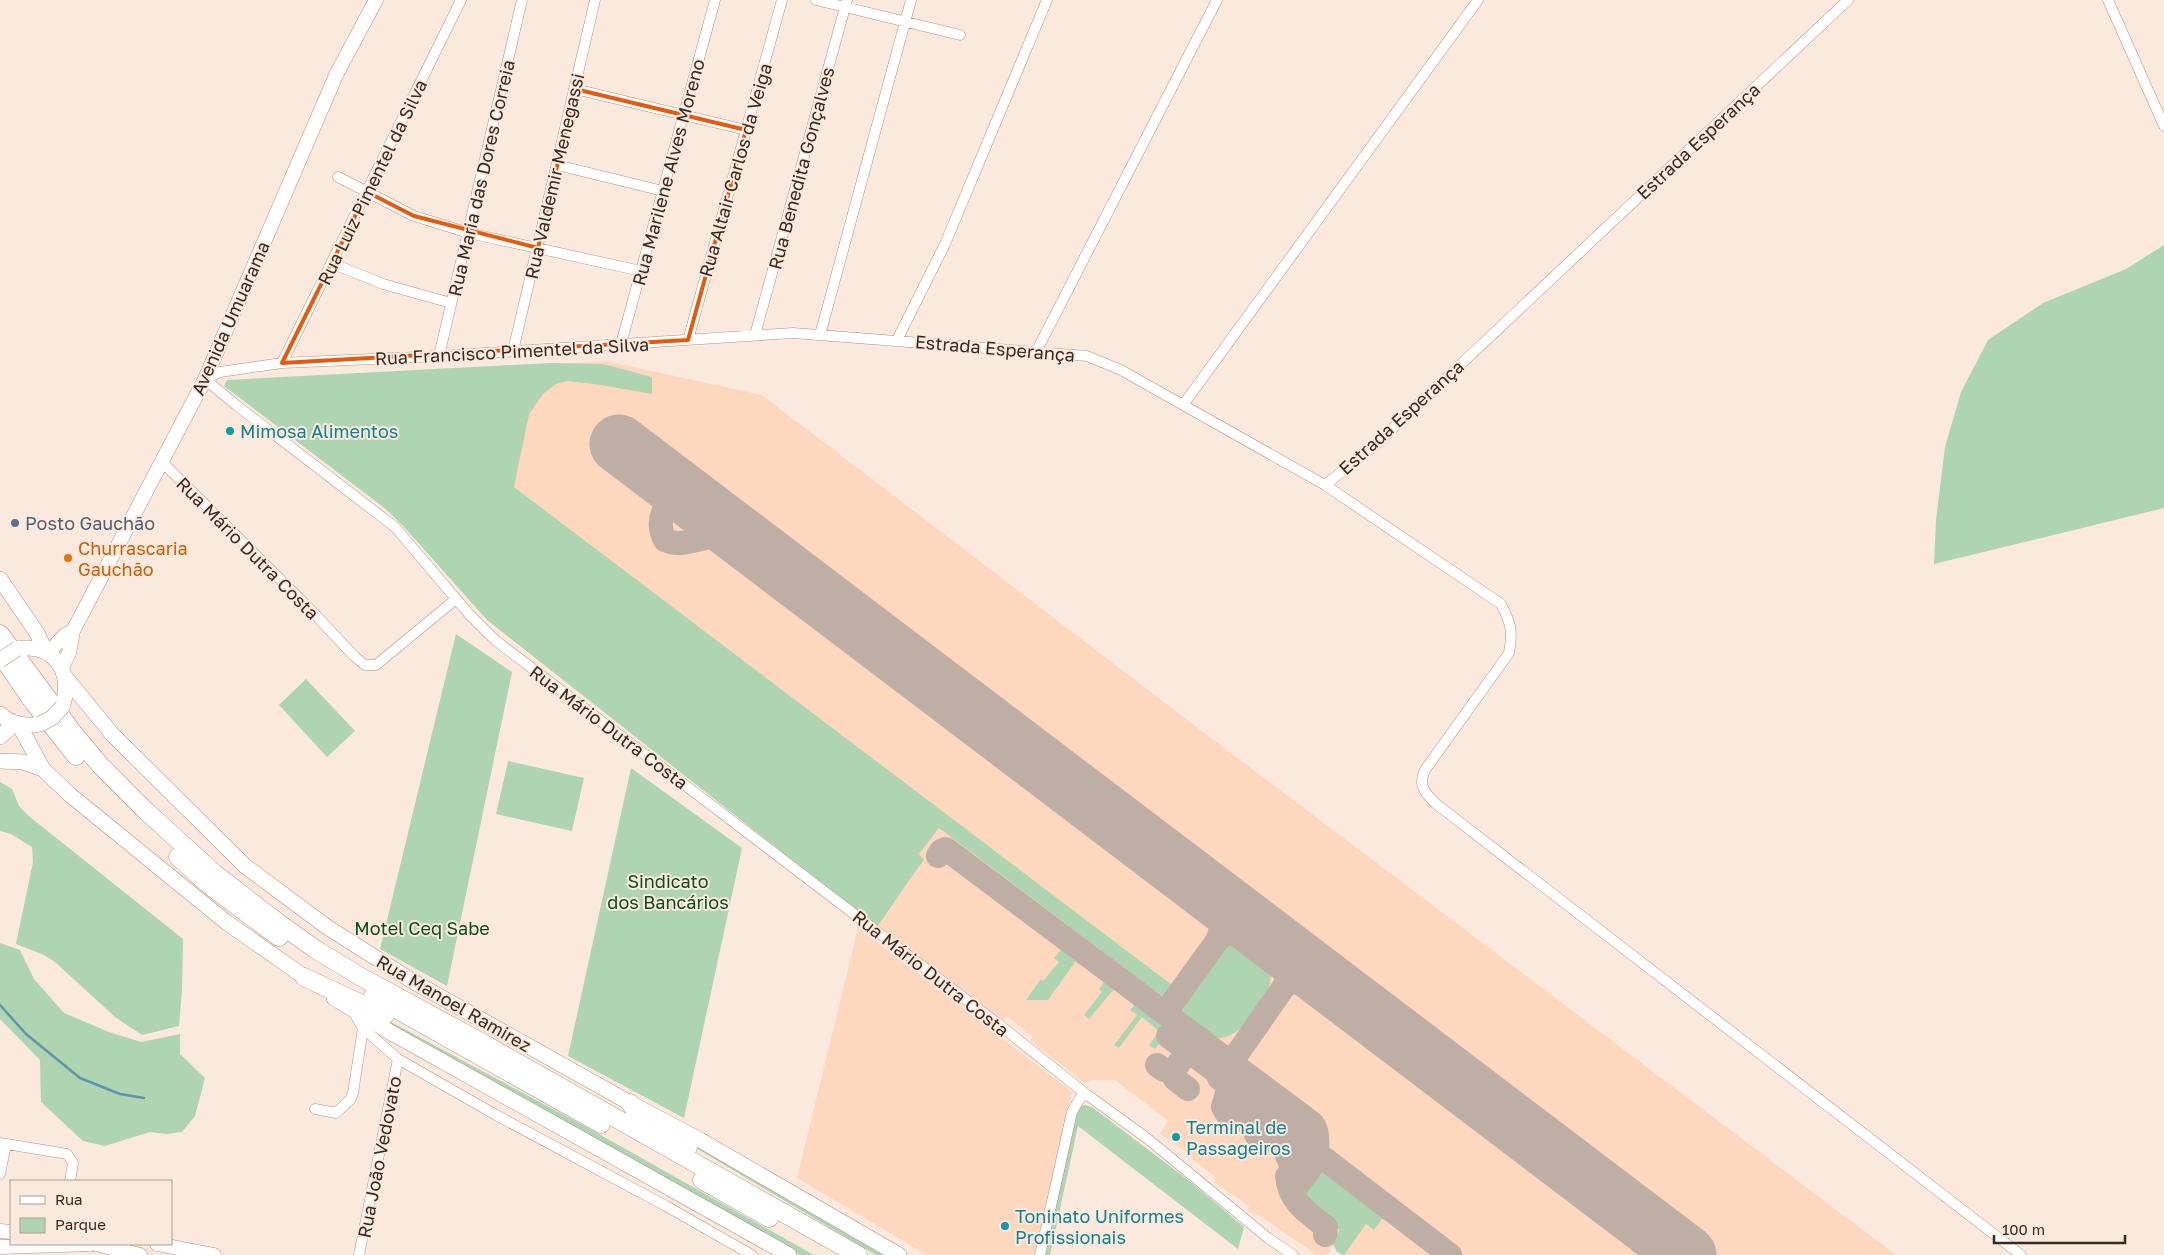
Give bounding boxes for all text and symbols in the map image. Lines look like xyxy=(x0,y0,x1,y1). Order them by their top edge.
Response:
street label: Rua Marilene Alves Moreno xyxy=(627,56,709,288)
street label: Rua Maria das Dores Correia xyxy=(443,58,519,298)
street label: Rua Altair Carlos da Veiga xyxy=(694,61,776,279)
street label: Rua Benedita Gonçalves xyxy=(763,64,839,272)
street label: Rua Valdemir Menegassi xyxy=(520,71,588,281)
street label: Rua Luiz Pimentel da Silva xyxy=(313,76,431,288)
street label: Estrada Esperança xyxy=(1632,78,1764,204)
street label: Avenida Umuarama xyxy=(186,238,274,398)
street label: Estrada Esperança xyxy=(914,330,1076,366)
street label: Rua Francisco Pimentel da Silva xyxy=(374,333,650,369)
street label: Estrada Esperança xyxy=(1334,355,1468,479)
place label: Mimosa Alimentos xyxy=(240,420,398,442)
marker: Mimosa Alimentos xyxy=(224,425,236,437)
street label: Rua Mário Dutra Costa xyxy=(172,472,324,624)
place label: Posto Gauchão xyxy=(25,512,155,534)
marker: Posto Gauchão xyxy=(9,517,21,529)
place label: Churrascaria Gauchão xyxy=(78,537,188,580)
marker: Churrascaria Gauchão xyxy=(62,552,74,564)
street label: Rua Mário Dutra Costa xyxy=(526,660,692,794)
park label: Sindicato dos Bancários xyxy=(607,870,729,913)
street label: Rua Mário Dutra Costa xyxy=(848,905,1014,1041)
park label: Motel Ceq Sabe xyxy=(354,917,490,939)
street label: Rua Manoel Ramirez xyxy=(373,950,535,1056)
street label: Rua João Vedovato xyxy=(353,1074,405,1240)
place label: Terminal de Passageiros xyxy=(1186,1116,1291,1159)
marker: Terminal de Passageiros xyxy=(1170,1131,1182,1143)
legend xyxy=(10,1180,172,1245)
text: Rua xyxy=(55,1190,82,1208)
place label: Toninato Uniformes Profissionais xyxy=(1015,1205,1184,1248)
scale bar xyxy=(1994,1212,2125,1244)
text: Parque xyxy=(55,1215,106,1233)
marker: Toninato Uniformes Profissionais xyxy=(999,1220,1011,1232)
text: 100 m xyxy=(2002,1220,2045,1238)

